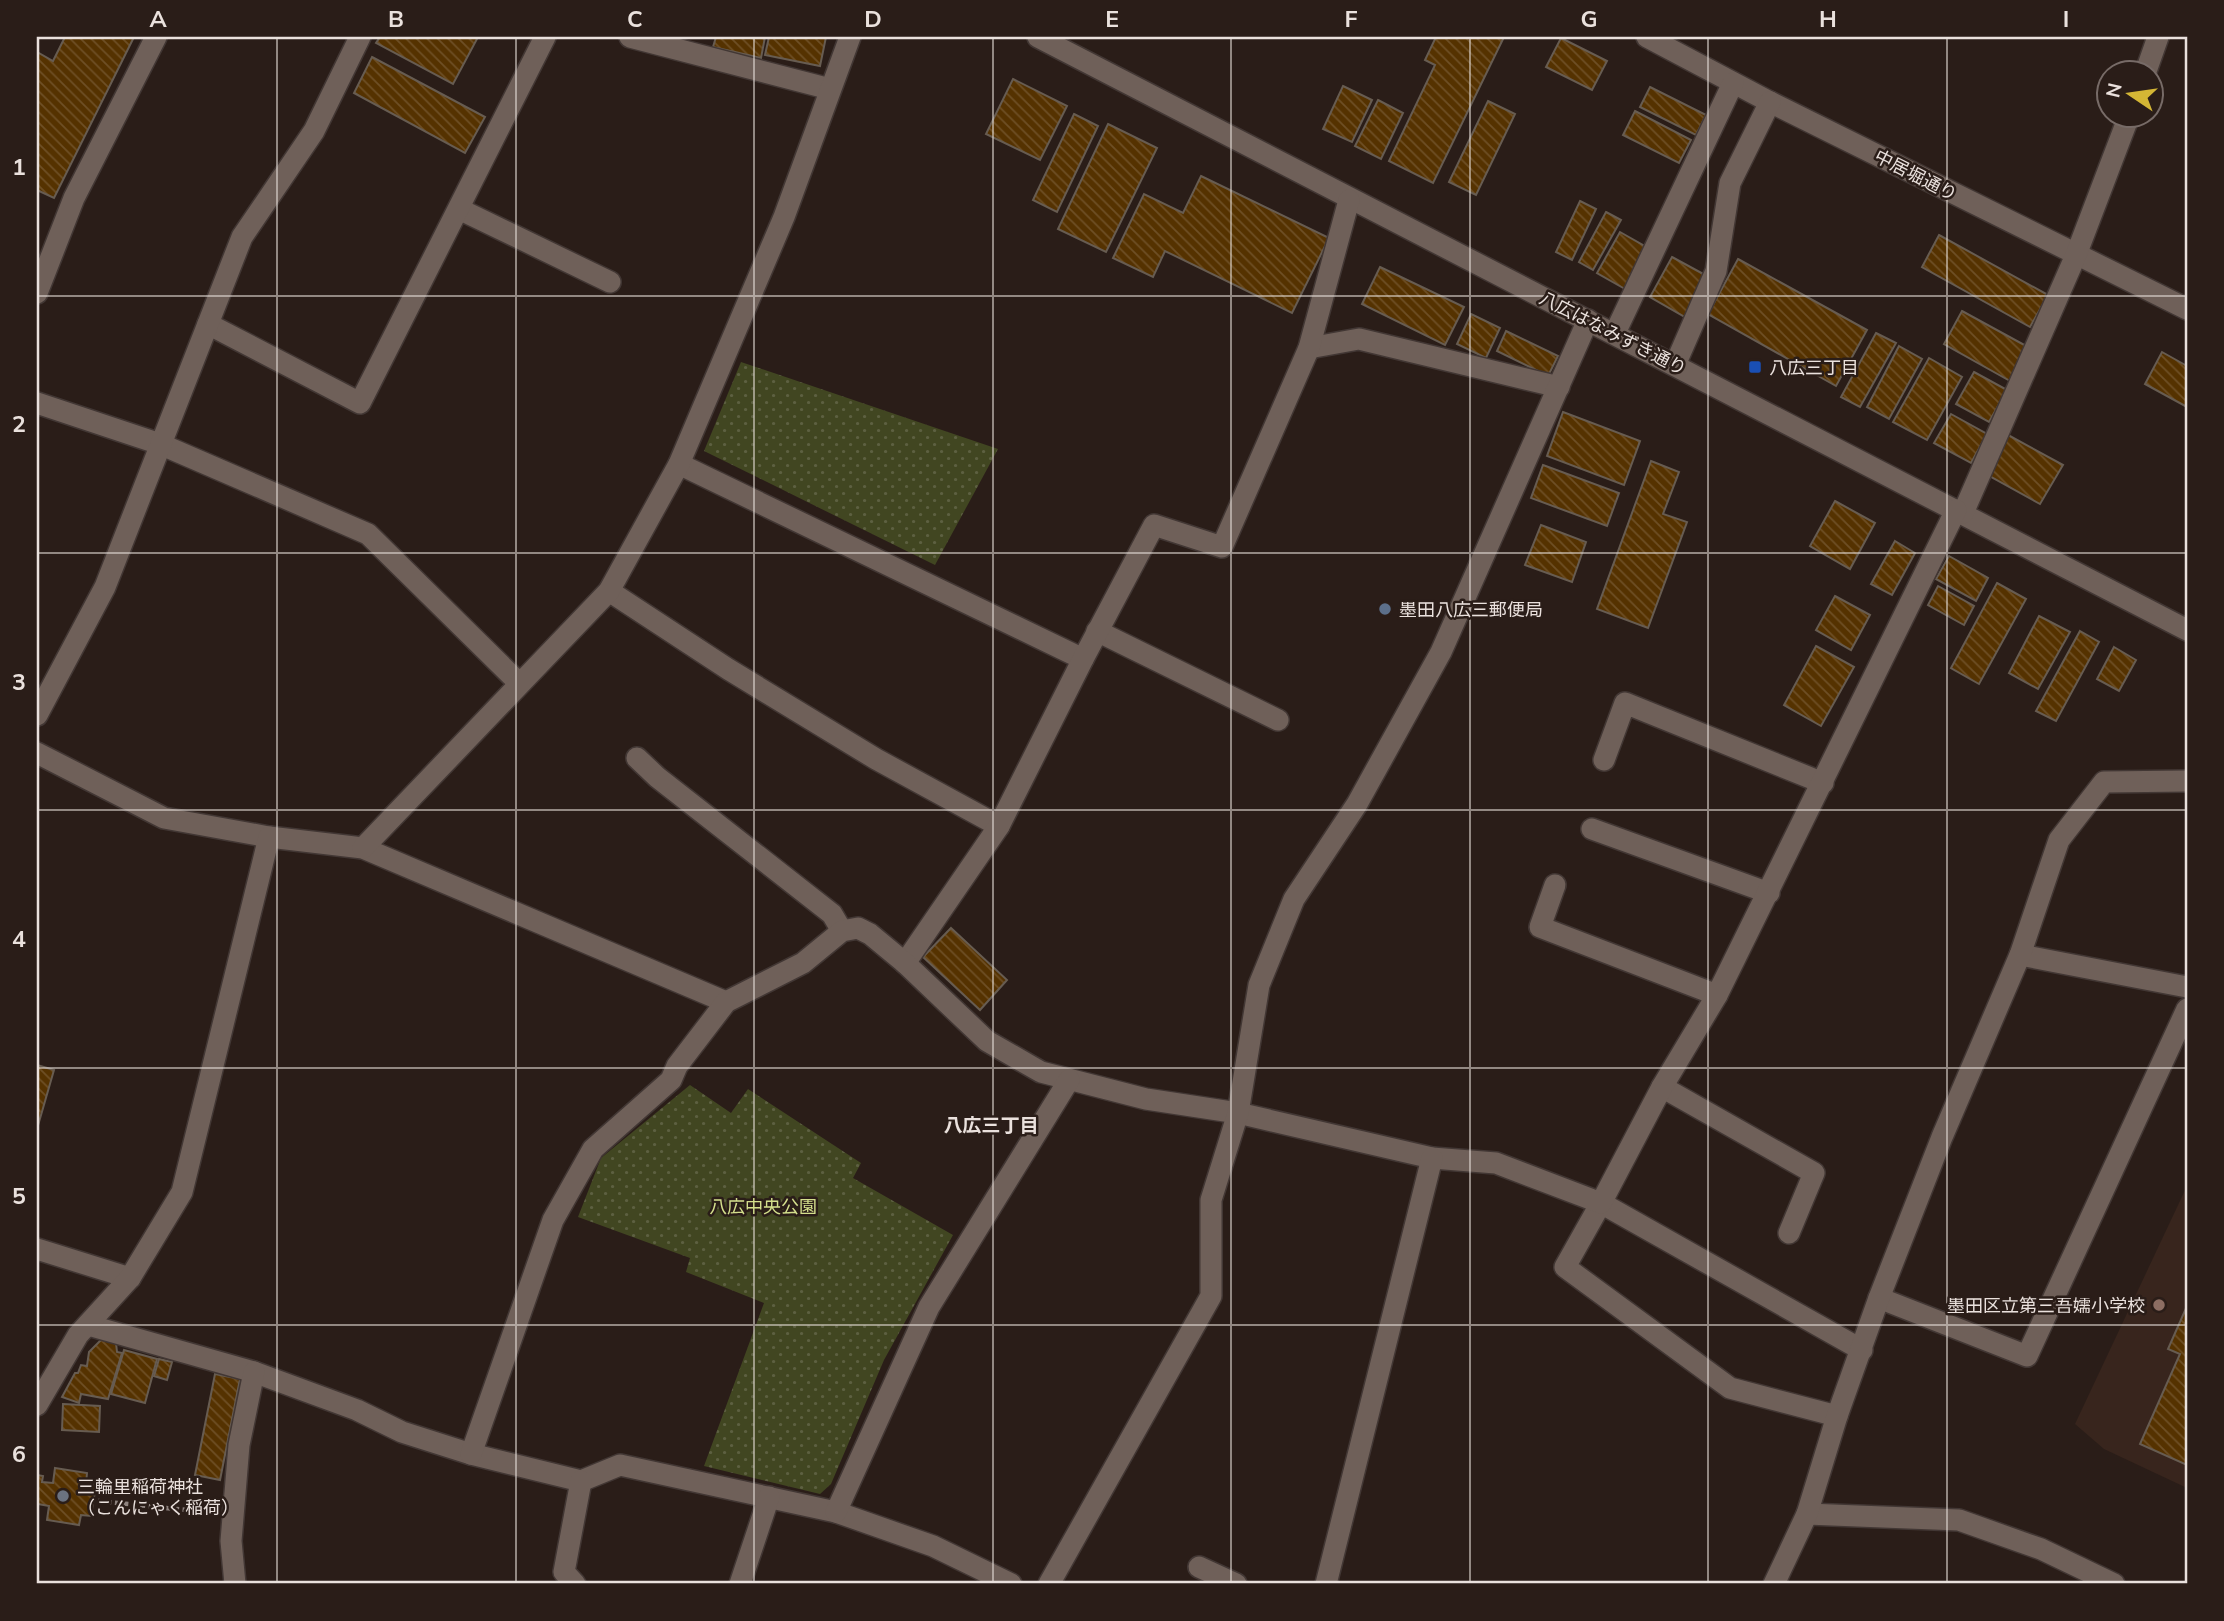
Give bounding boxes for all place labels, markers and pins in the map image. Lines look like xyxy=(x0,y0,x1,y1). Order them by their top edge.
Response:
place label: 八広三丁目 xyxy=(1769,356,1859,379)
marker: 八広三丁目 xyxy=(1747,359,1763,375)
place label: 墨田八広三郵便局 xyxy=(1399,598,1543,621)
marker: 墨田八広三郵便局 xyxy=(1377,601,1393,617)
place label: 墨田区立第三吾嬬小学校 xyxy=(1947,1294,2145,1317)
marker: 墨田区立第三吾嬬小学校 xyxy=(2151,1297,2167,1313)
place label: 三輪里稲荷神社 （こんにゃく稲荷） xyxy=(77,1475,239,1519)
marker: 三輪里稲荷神社 （こんにゃく稲荷） xyxy=(55,1488,71,1504)

